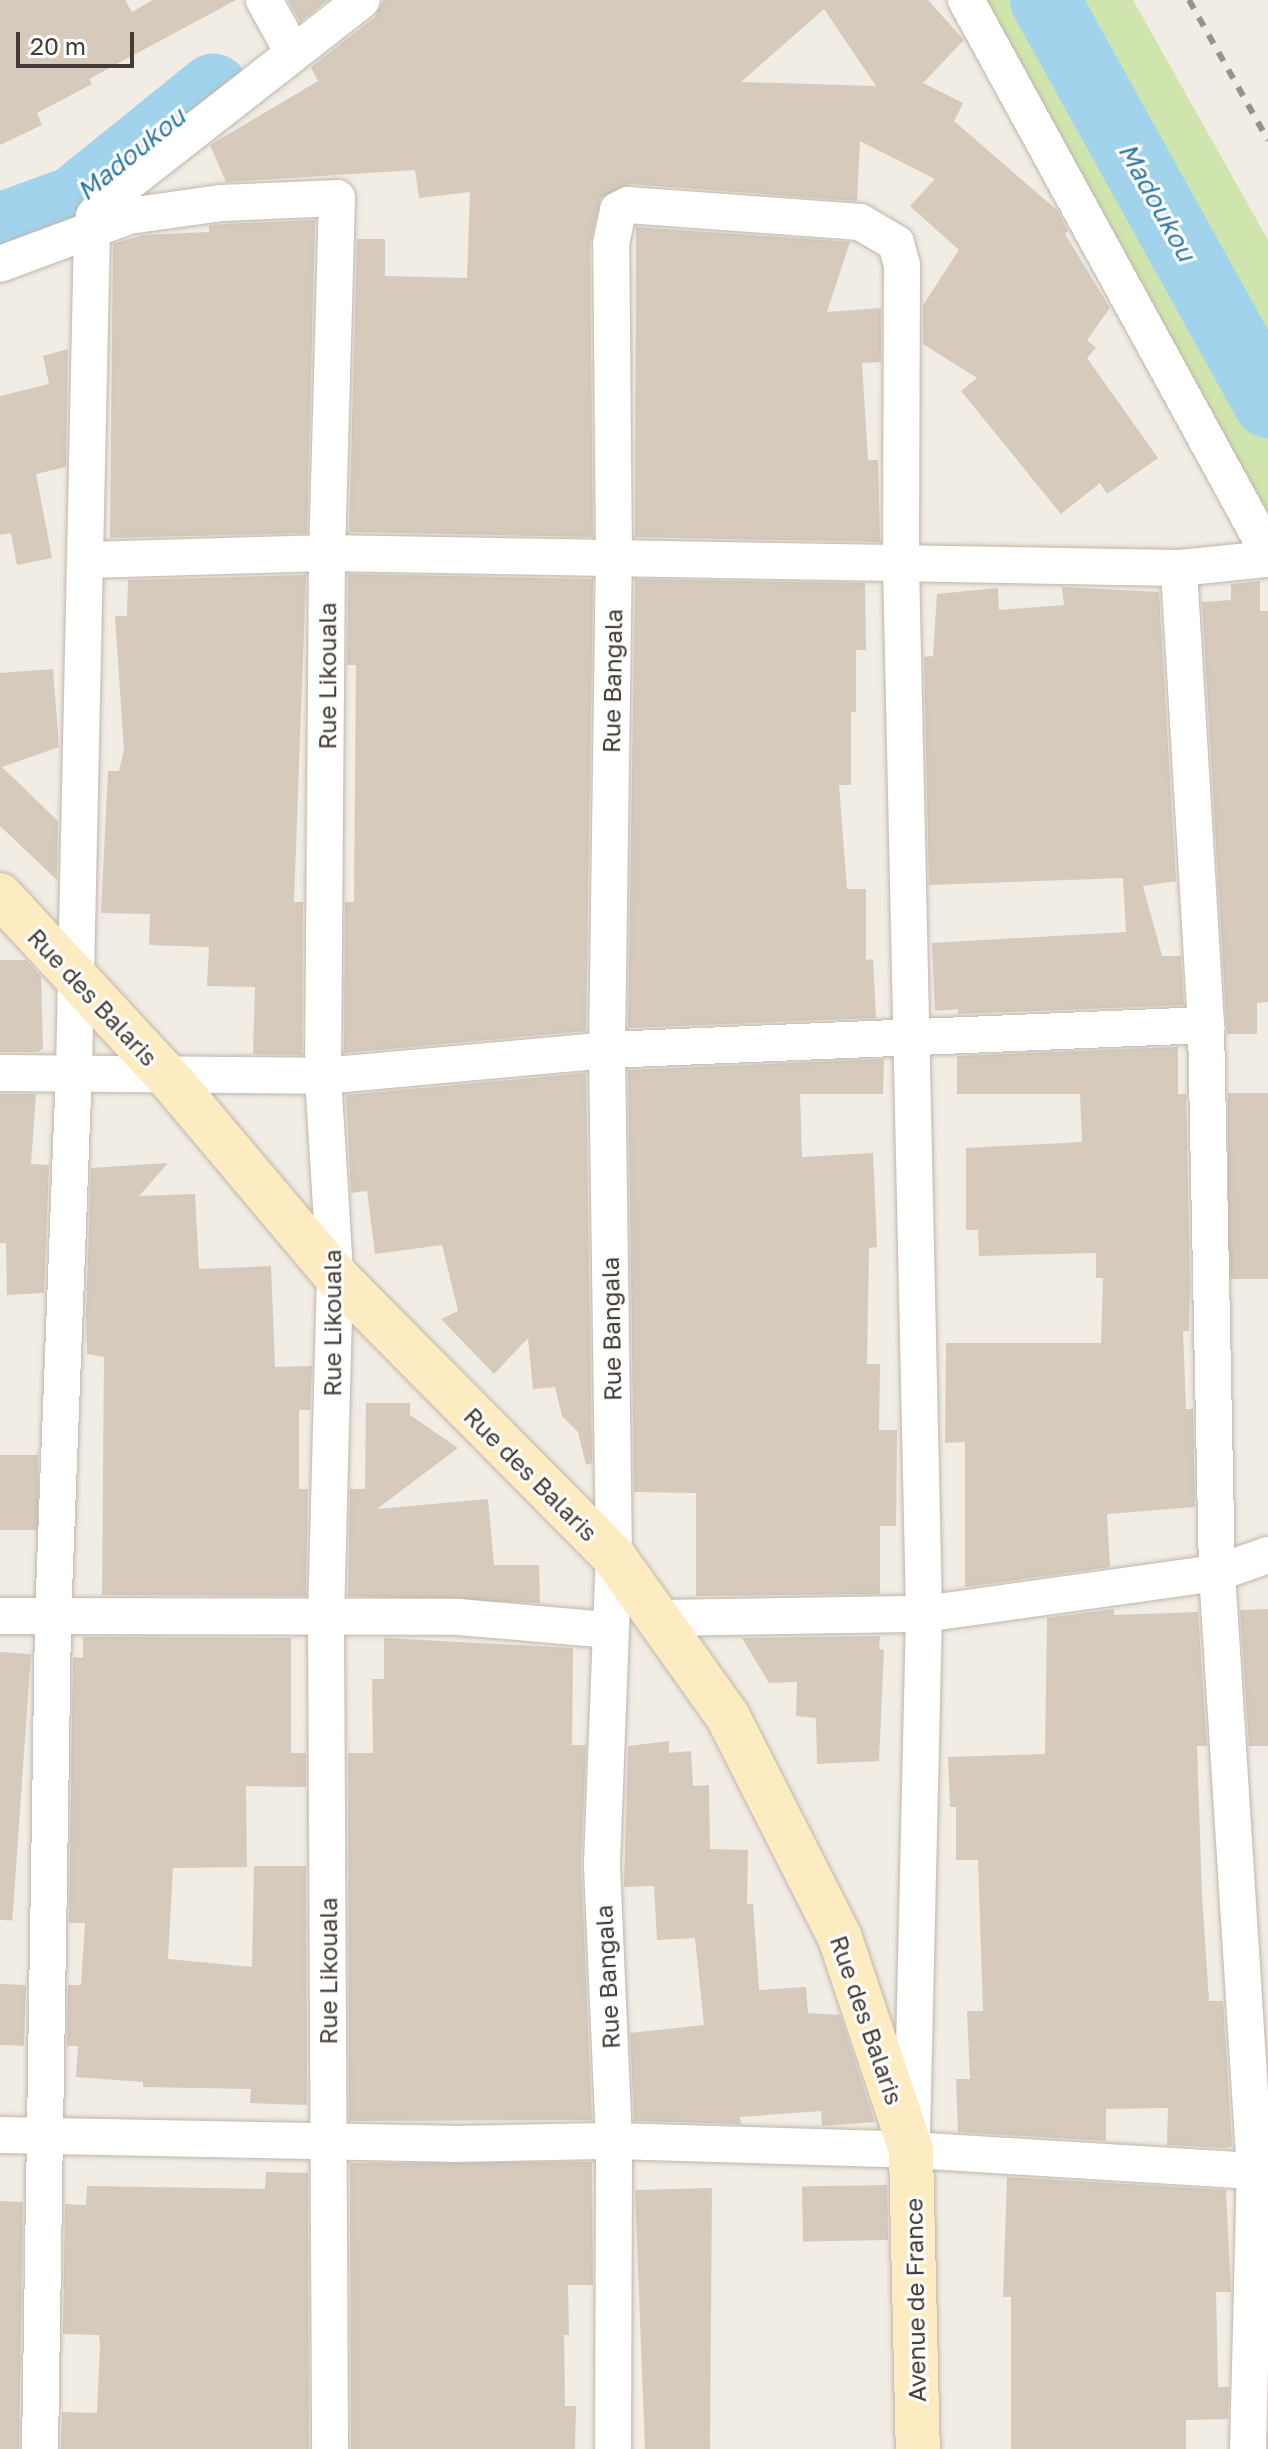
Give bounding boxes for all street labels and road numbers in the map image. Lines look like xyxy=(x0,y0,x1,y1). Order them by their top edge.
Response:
street label: Rue Likouala xyxy=(313,602,341,750)
street label: Rue Bangala xyxy=(596,609,628,753)
street label: Rue des Balaris xyxy=(22,922,164,1072)
street label: Rue Likouala xyxy=(318,1249,346,1397)
street label: Rue Bangala xyxy=(595,1257,627,1401)
street label: Rue des Balaris xyxy=(458,1401,604,1547)
street label: Rue Likouala xyxy=(314,1897,342,2045)
street label: Rue Bangala xyxy=(589,1904,625,2050)
street label: Rue des Balaris xyxy=(825,1932,909,2108)
street label: Avenue de France xyxy=(899,2198,931,2402)

